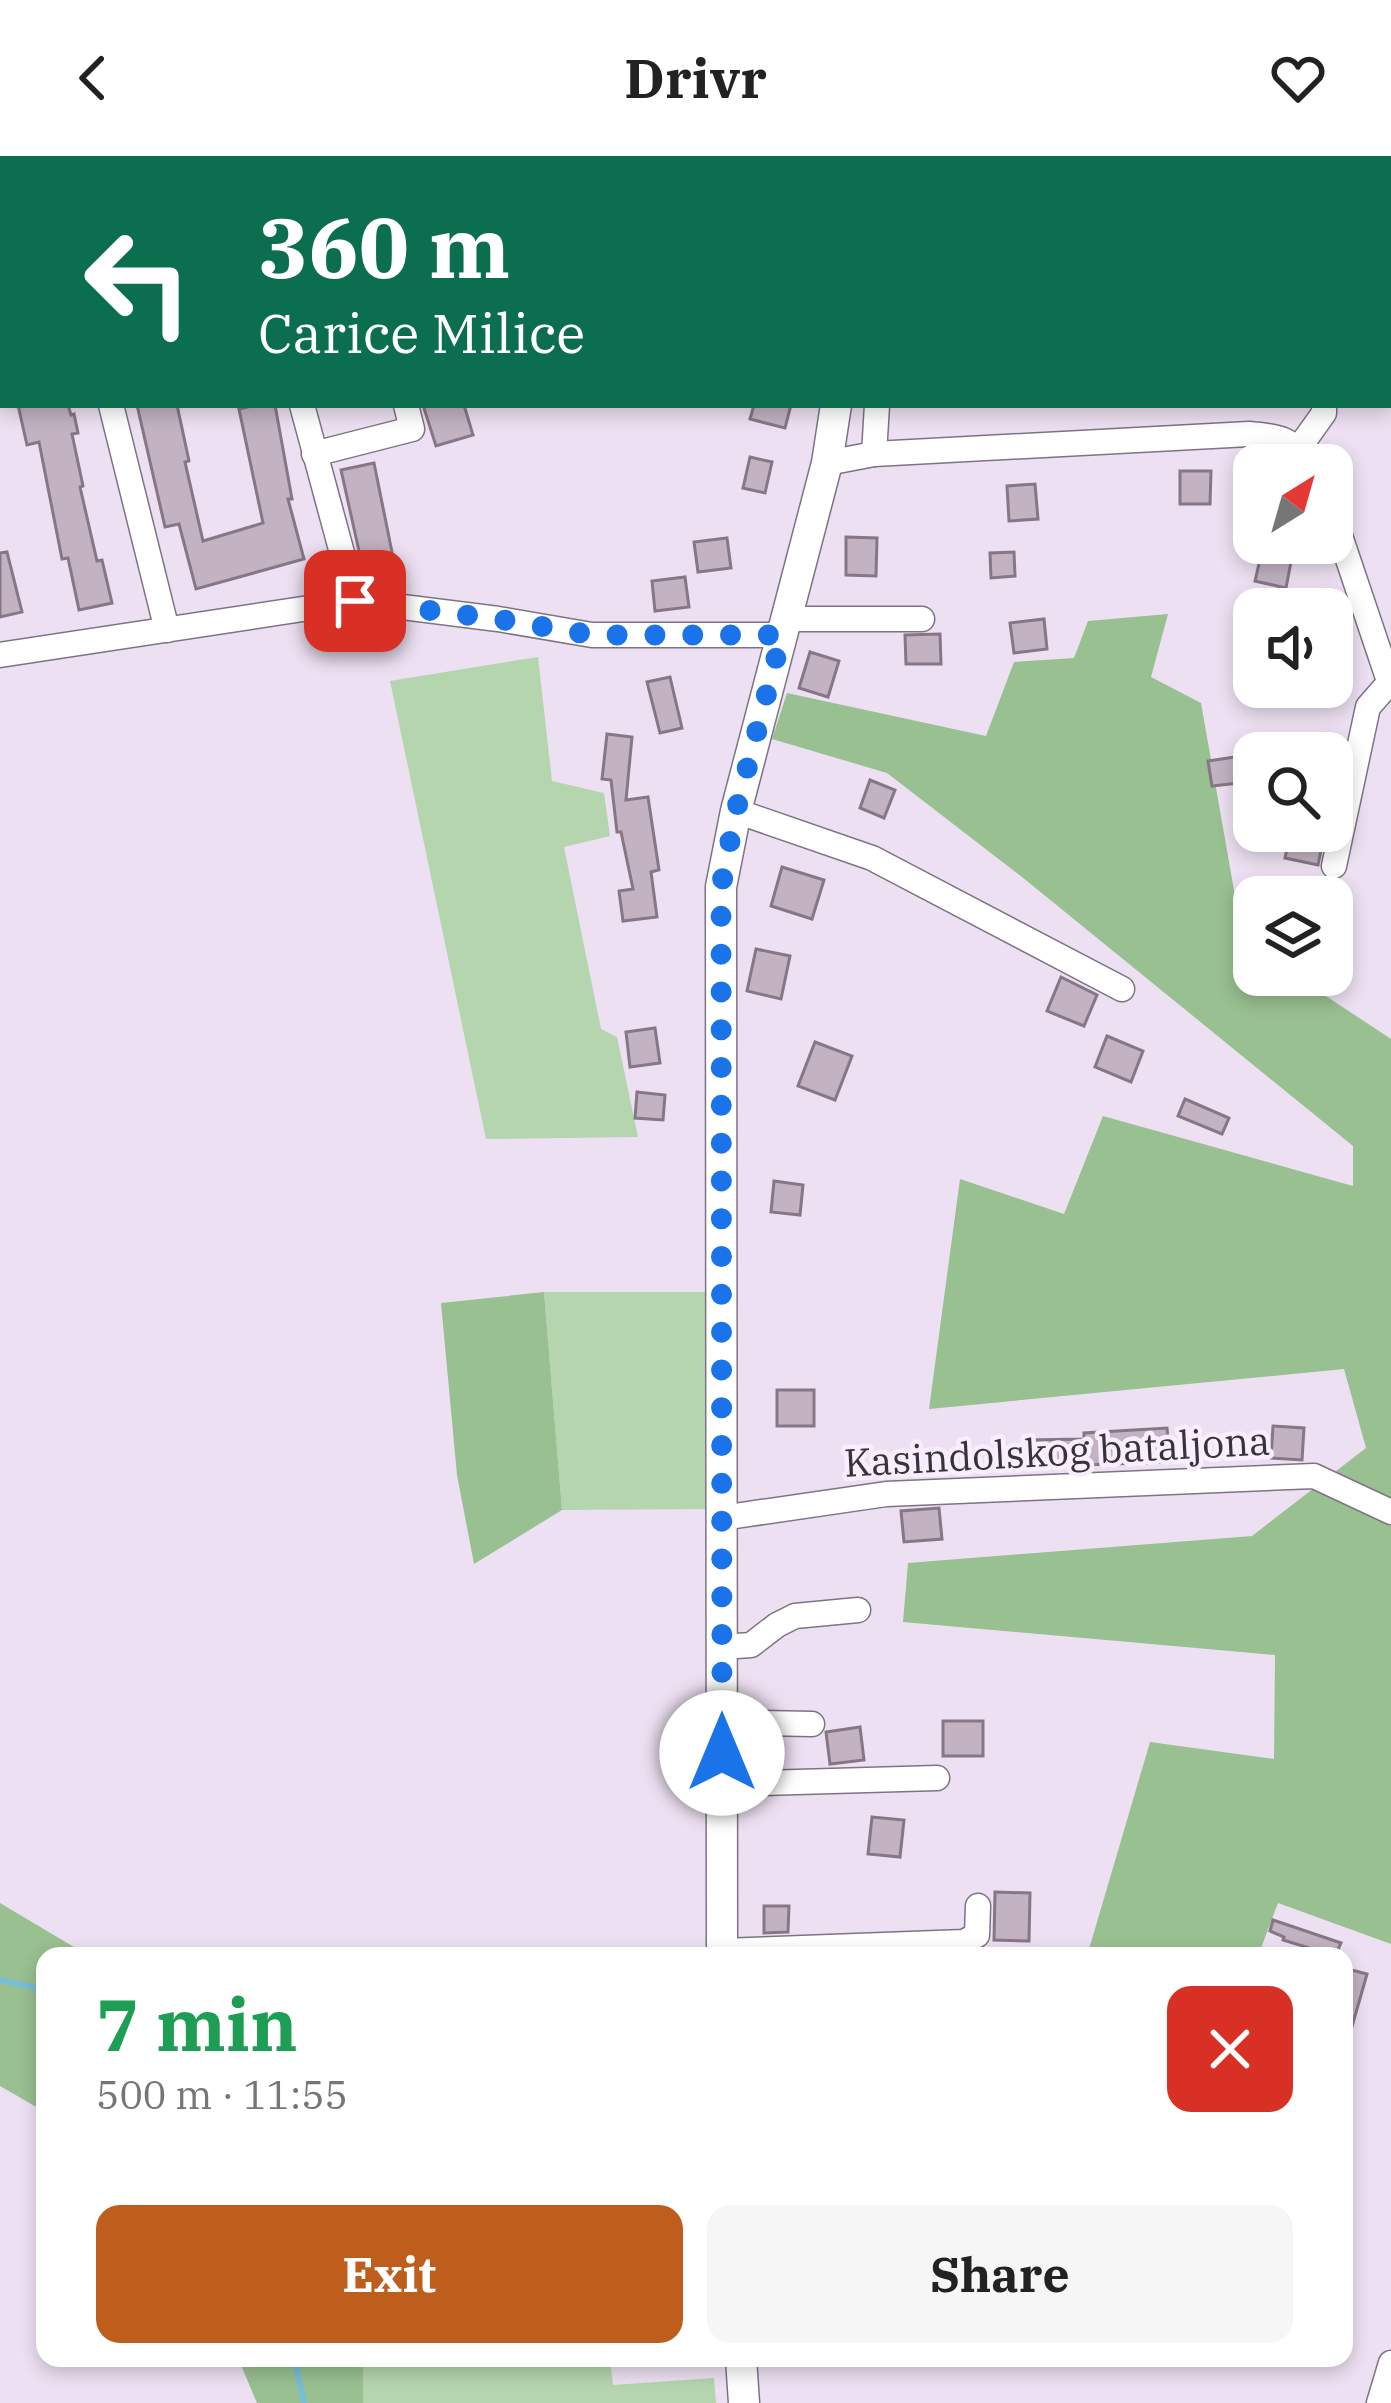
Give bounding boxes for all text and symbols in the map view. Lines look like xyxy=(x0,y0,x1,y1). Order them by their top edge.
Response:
text: Drivr xyxy=(624,43,767,113)
icon: back xyxy=(60,45,126,111)
icon: heart xyxy=(1265,45,1331,111)
text: 360 m xyxy=(258,192,510,301)
icon: left xyxy=(60,204,216,360)
text: Carice Milice xyxy=(258,298,585,368)
north arrow xyxy=(1233,444,1353,564)
map controls xyxy=(1233,444,1353,996)
pin xyxy=(304,550,406,652)
icon: arrive xyxy=(322,568,388,634)
button: sound xyxy=(1233,588,1353,708)
button: search xyxy=(1233,732,1353,852)
button: layers xyxy=(1233,876,1353,996)
street label: Kasindolskog bataljona xyxy=(843,1414,1271,1488)
position arrow xyxy=(659,1690,785,1816)
text: 7 min xyxy=(96,1977,298,2071)
button: close xyxy=(1167,1986,1293,2112)
text: 500 m · 11:55 xyxy=(96,2069,348,2120)
button: Exit xyxy=(96,2205,683,2343)
button: Share xyxy=(707,2205,1293,2343)

